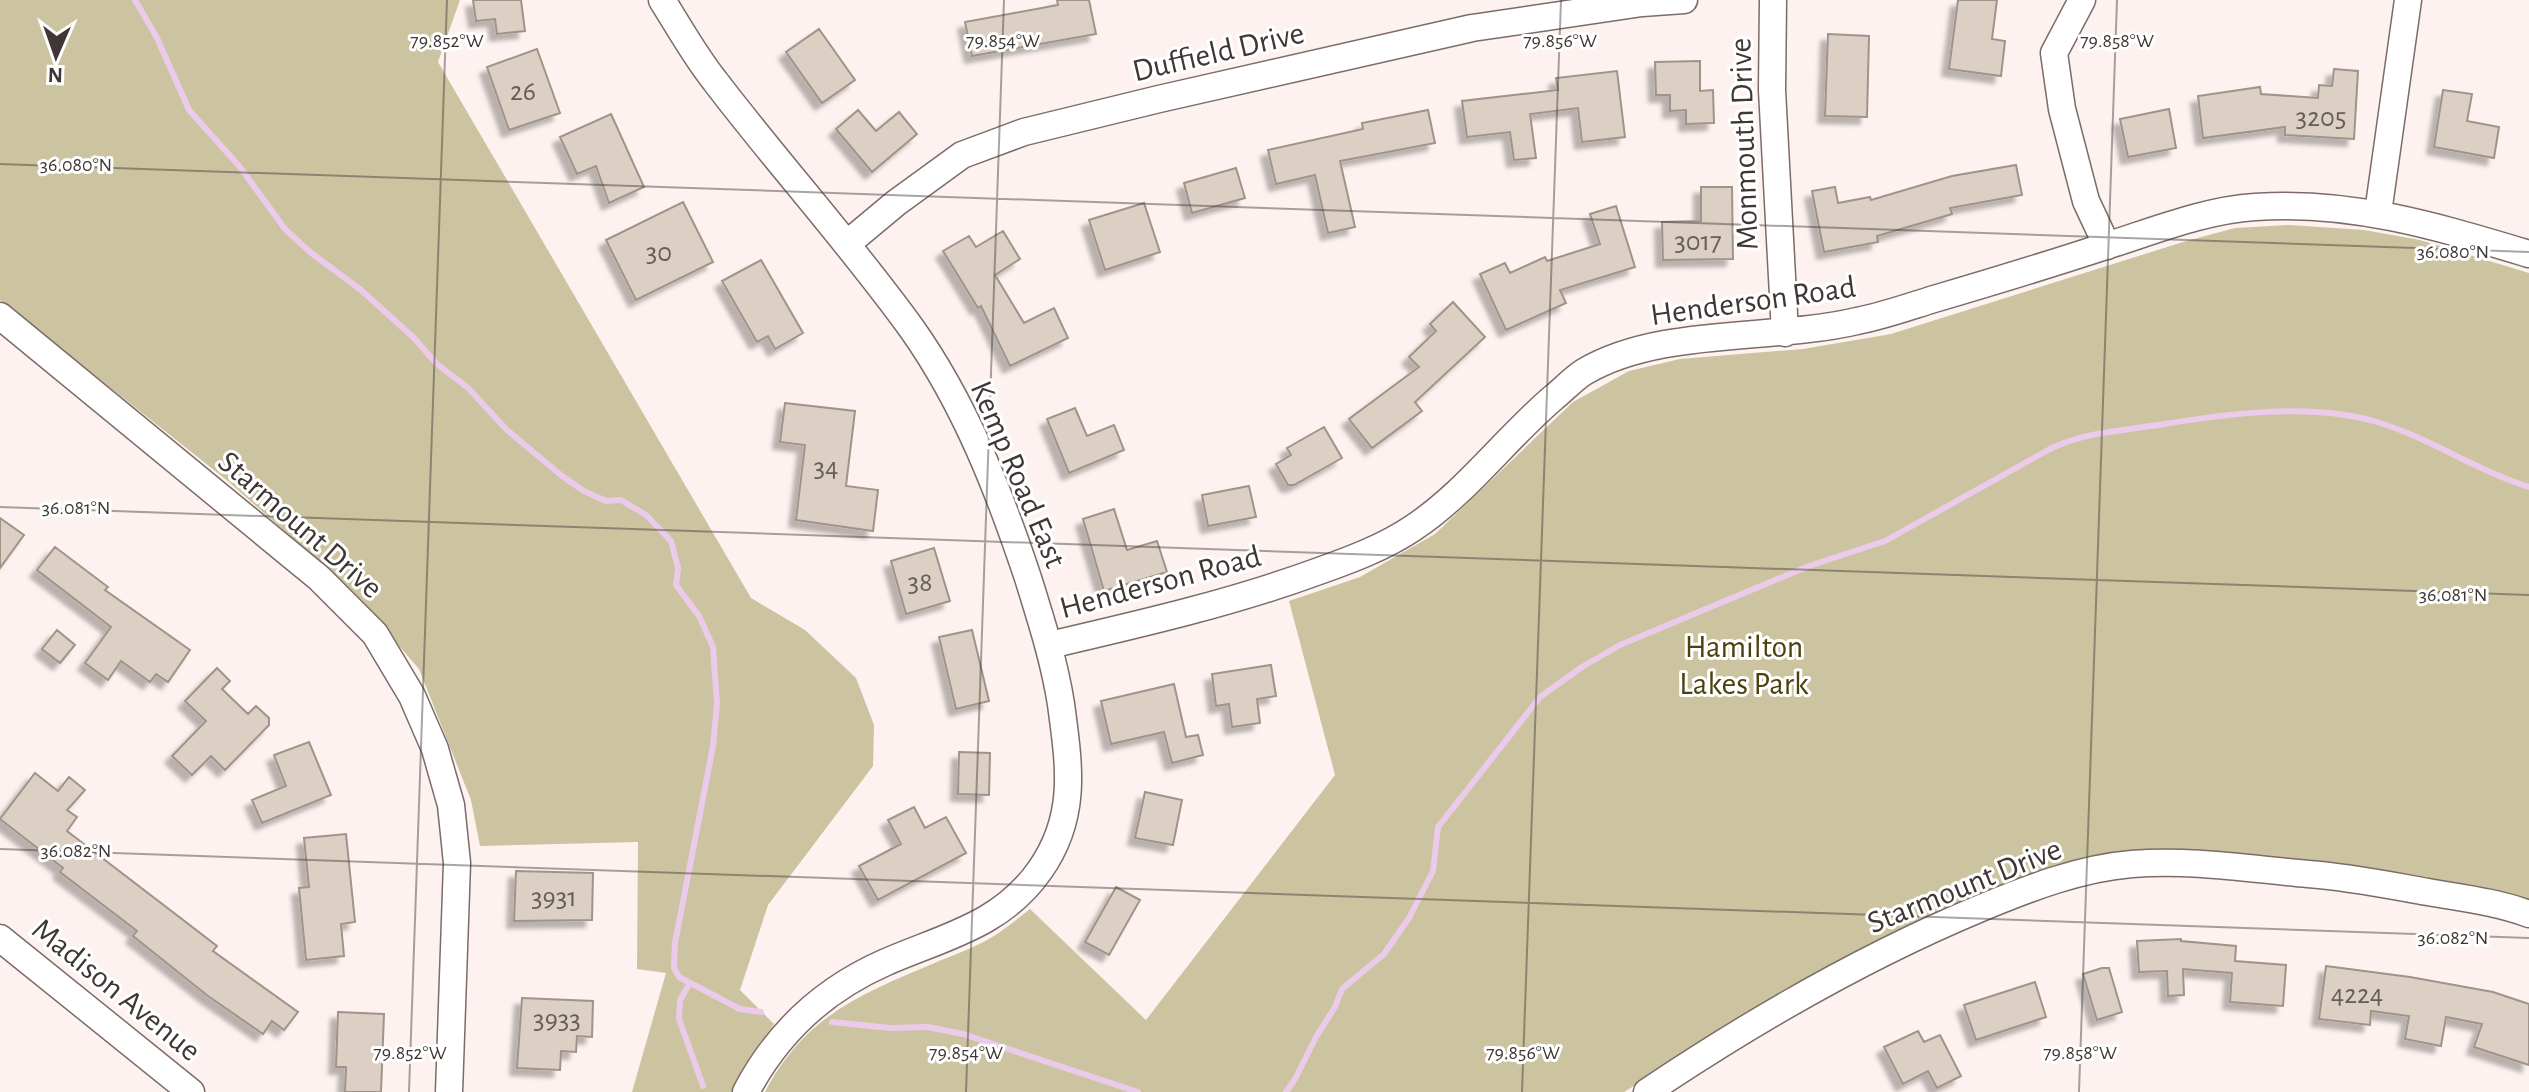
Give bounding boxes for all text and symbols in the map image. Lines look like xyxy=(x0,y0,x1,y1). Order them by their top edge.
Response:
north arrow xyxy=(16,16,96,96)
street label: Duffield Drive xyxy=(1129,17,1307,87)
text: 79.852°W xyxy=(410,31,484,51)
text: 79.854°W xyxy=(966,31,1040,51)
text: 79.856°W xyxy=(1523,31,1597,51)
text: 79.858°W xyxy=(2080,31,2154,51)
street label: Monmouth Drive xyxy=(1724,37,1764,251)
text: N xyxy=(47,64,63,86)
house number: 26 xyxy=(510,78,536,106)
house number: 3205 xyxy=(2296,104,2346,132)
text: 36.080°N xyxy=(40,155,112,175)
house number: 3017 xyxy=(1674,228,1722,256)
house number: 30 xyxy=(646,239,672,267)
text: 36.080°N xyxy=(2417,242,2489,262)
street label: Henderson Road xyxy=(1648,271,1858,331)
street label: Kemp Road East xyxy=(964,376,1072,572)
street label: Starmount Drive xyxy=(212,445,389,604)
house number: 34 xyxy=(813,454,839,482)
text: 36.081°N xyxy=(42,498,110,518)
street label: Henderson Road xyxy=(1056,540,1264,624)
house number: 38 xyxy=(908,569,932,597)
text: 36.081°N xyxy=(2419,585,2487,605)
park label: Hamilton Lakes Park xyxy=(1679,631,1809,700)
street label: Starmount Drive xyxy=(1863,833,2066,939)
text: 36.082°N xyxy=(41,841,111,861)
house number: 3931 xyxy=(531,884,577,912)
street label: Madison Avenue xyxy=(26,912,207,1067)
text: 36.082°N xyxy=(2418,928,2488,948)
house number: 4224 xyxy=(2331,981,2383,1009)
house number: 3933 xyxy=(533,1006,581,1034)
text: 79.852°W xyxy=(373,1043,447,1063)
text: 79.854°W xyxy=(929,1043,1003,1063)
text: 79.856°W xyxy=(1486,1043,1560,1063)
text: 79.858°W xyxy=(2043,1043,2117,1063)

